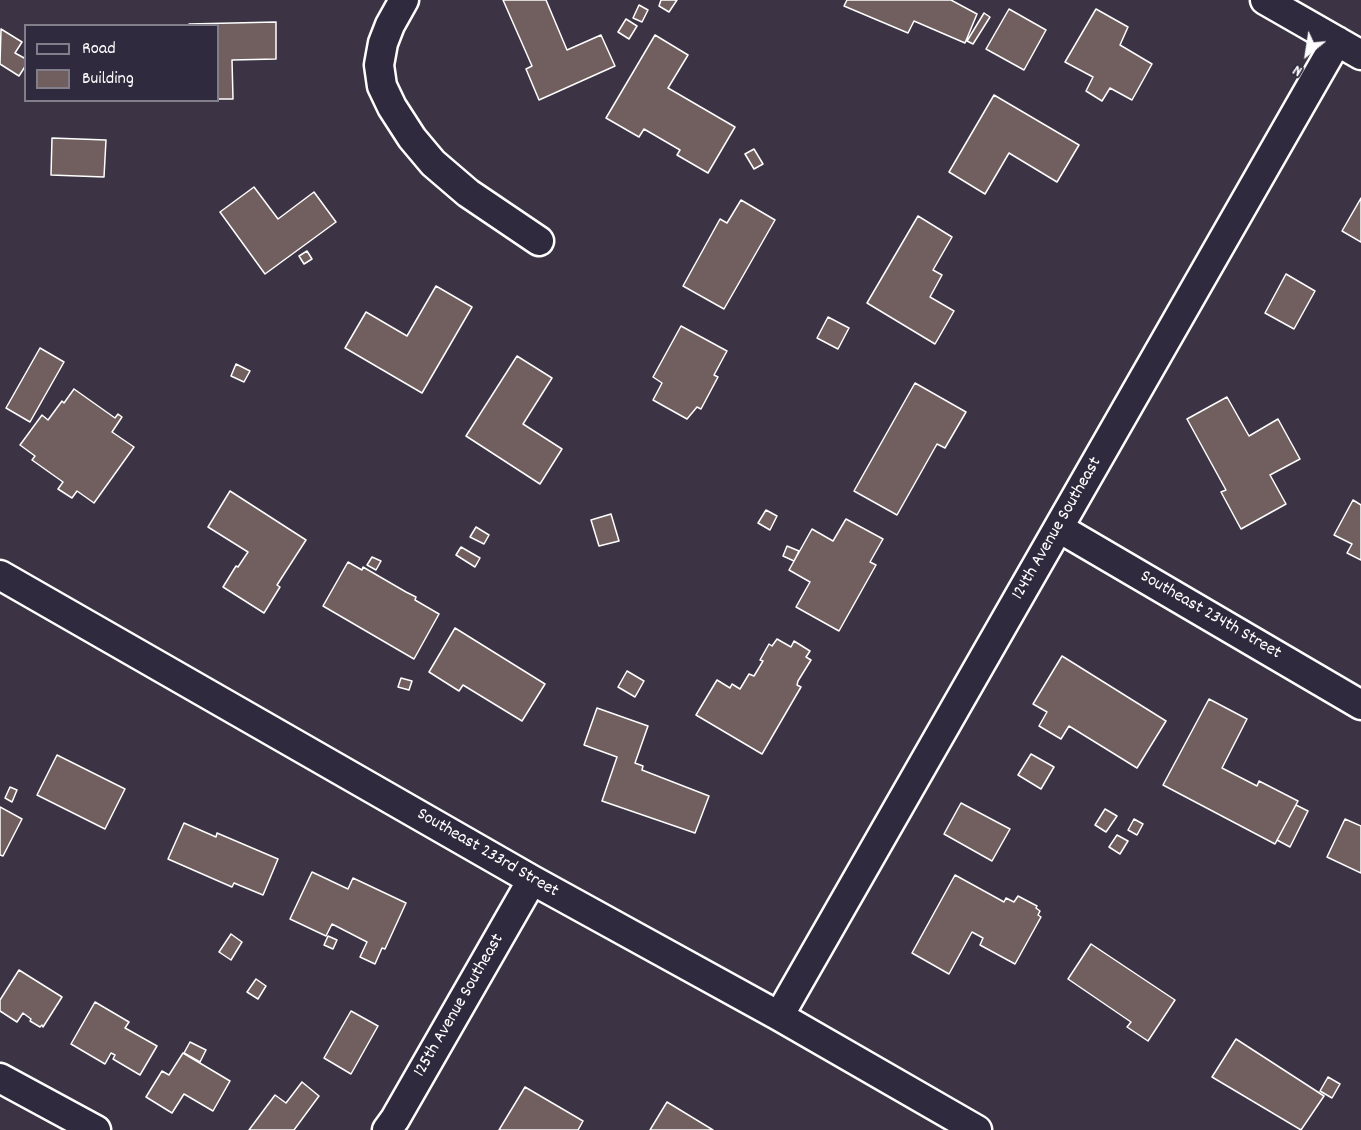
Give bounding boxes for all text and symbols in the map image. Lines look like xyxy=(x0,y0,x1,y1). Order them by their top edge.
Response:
legend xyxy=(24,24,219,102)
north arrow xyxy=(1277,24,1337,84)
text: Road xyxy=(82,37,116,62)
text: N xyxy=(1289,58,1307,82)
text: Building xyxy=(82,67,134,92)
street label: 124th Avenue Southeast xyxy=(1008,454,1108,604)
street label: Southeast 234th Street xyxy=(1136,567,1284,665)
street label: Southeast 233rd Street xyxy=(412,805,562,903)
street label: 125th Avenue Southeast xyxy=(410,931,510,1081)

